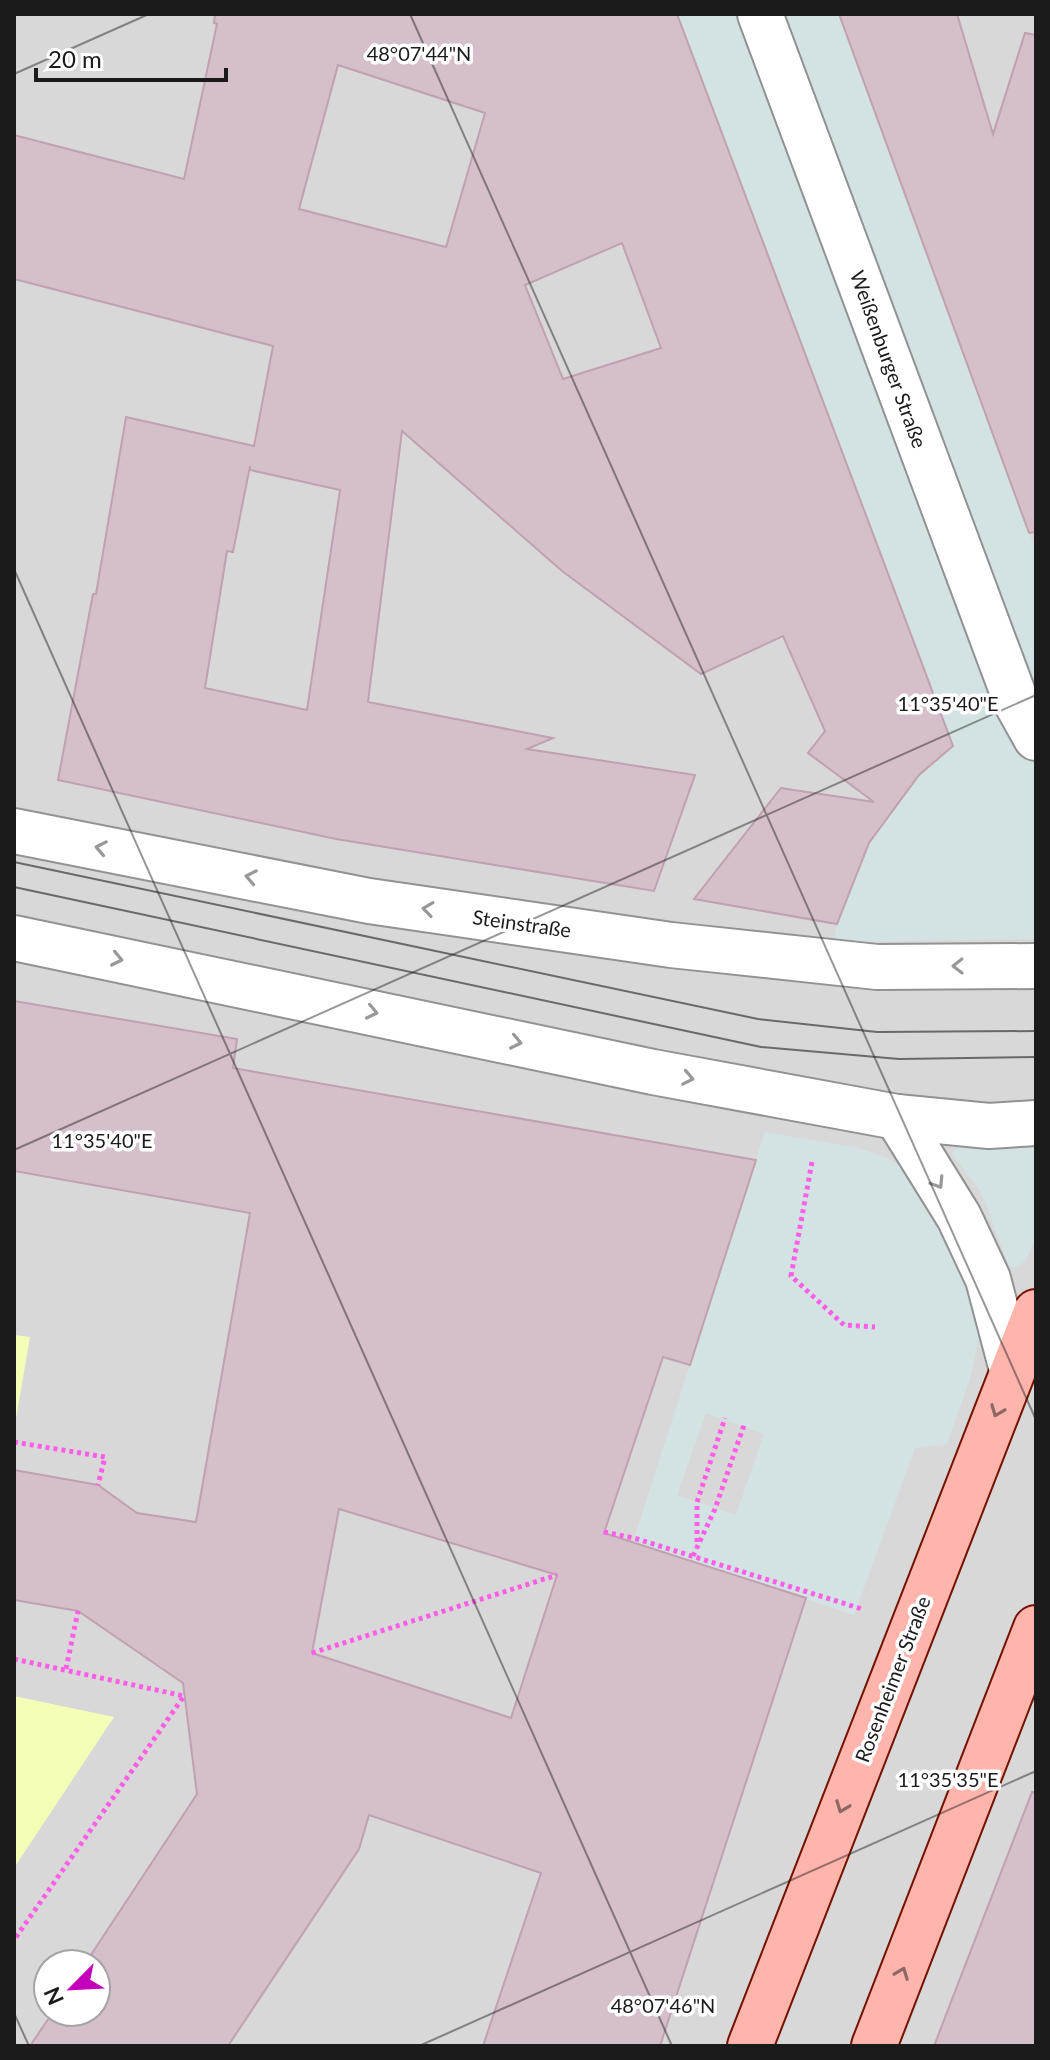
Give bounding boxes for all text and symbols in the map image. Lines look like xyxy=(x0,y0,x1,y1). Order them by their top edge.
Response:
scale bar xyxy=(36,32,226,82)
text: 48°07'44"N xyxy=(367,41,471,65)
text: 20 m xyxy=(48,44,102,73)
street label: Weißenburger Straße xyxy=(846,267,932,451)
text: 11°35'40"E xyxy=(898,691,998,715)
one-way arrow xyxy=(95,840,109,857)
one-way arrow xyxy=(244,870,258,887)
one-way arrow xyxy=(421,901,435,918)
street label: Steinstraße xyxy=(471,904,573,942)
one-way arrow xyxy=(110,950,124,967)
one-way arrow xyxy=(951,957,964,975)
one-way arrow xyxy=(365,1003,378,1020)
one-way arrow xyxy=(509,1033,522,1050)
one-way arrow xyxy=(681,1069,695,1086)
text: 11°35'40"E xyxy=(52,1128,152,1152)
one-way arrow xyxy=(929,1174,944,1189)
one-way arrow xyxy=(990,1403,1007,1417)
street label: Rosenheimer Straße xyxy=(849,1593,935,1765)
text: 11°35'35"E xyxy=(898,1767,998,1791)
one-way arrow xyxy=(835,1799,852,1813)
north arrow xyxy=(32,1948,112,2028)
one-way arrow xyxy=(892,1967,909,1981)
text: N xyxy=(37,1983,69,2010)
text: 48°07'46"N xyxy=(611,1993,715,2017)

